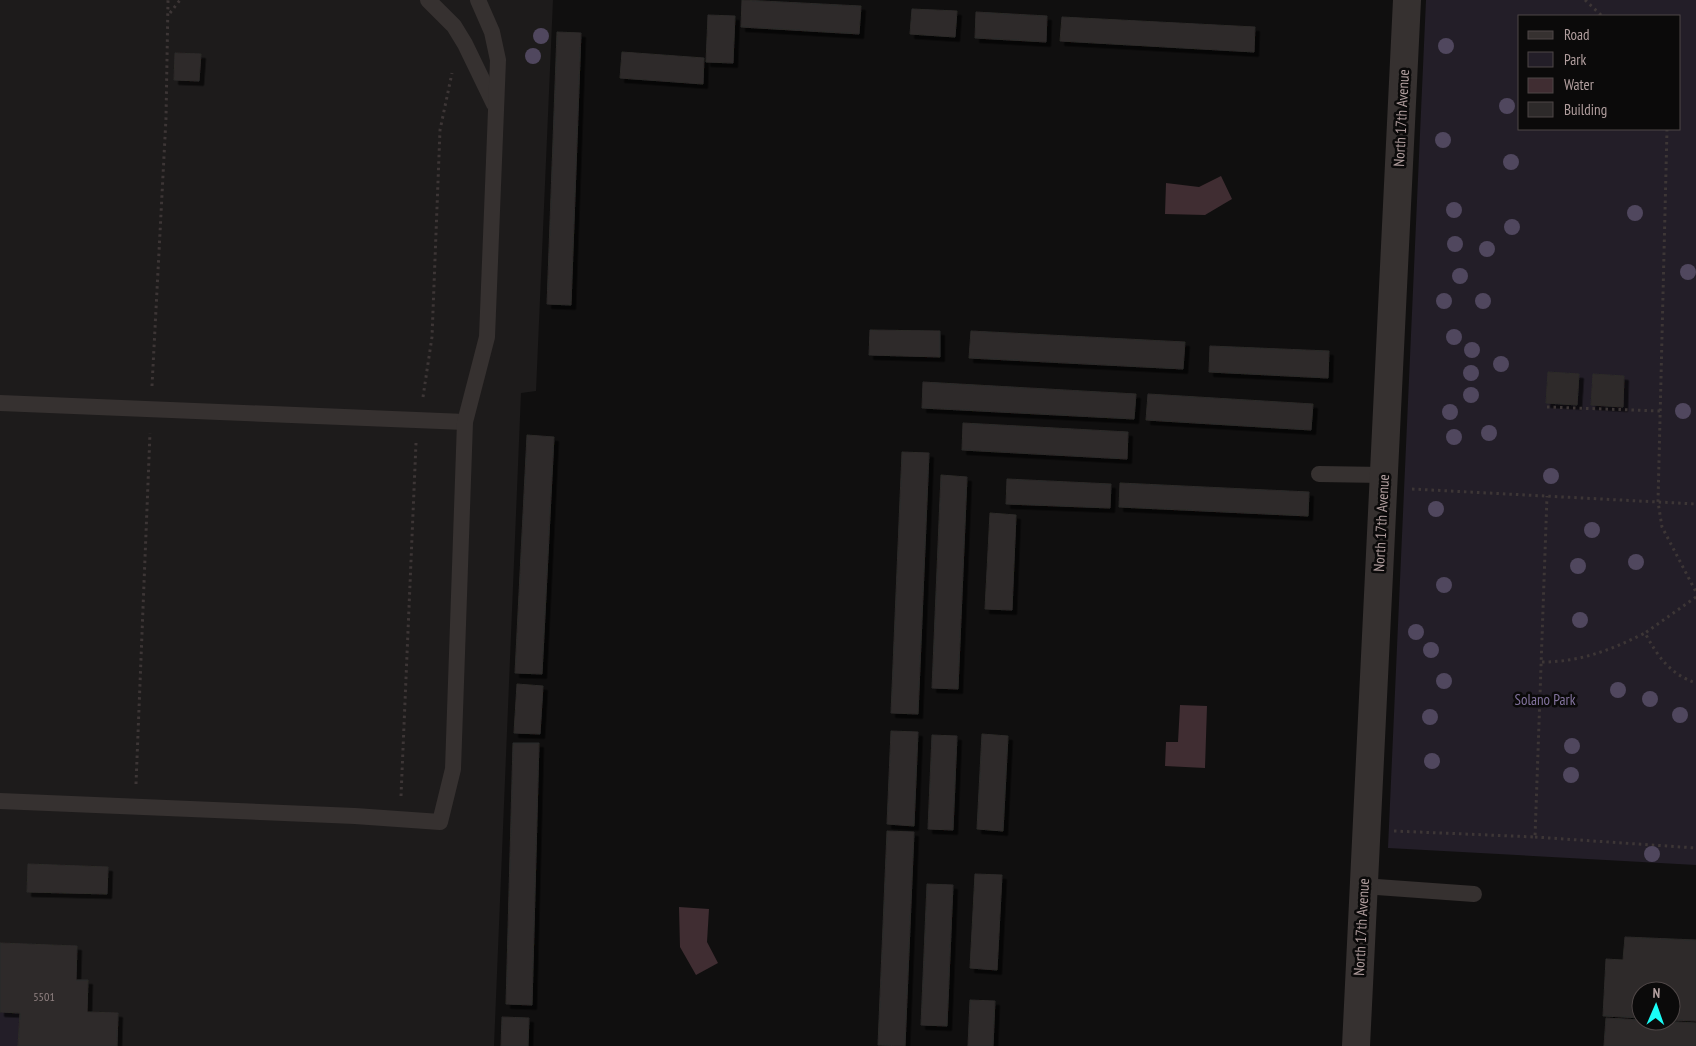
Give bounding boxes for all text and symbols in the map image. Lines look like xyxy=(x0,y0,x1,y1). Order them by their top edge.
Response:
legend xyxy=(1518,15,1681,130)
text: Road xyxy=(1564,25,1590,44)
text: Park xyxy=(1564,50,1586,69)
street label: North 17th Avenue xyxy=(1389,69,1413,167)
text: Water xyxy=(1564,75,1595,94)
text: Building xyxy=(1564,100,1607,119)
street label: North 17th Avenue xyxy=(1369,474,1393,572)
park label: Solano Park xyxy=(1515,690,1576,709)
street label: North 17th Avenue xyxy=(1349,878,1373,976)
north arrow xyxy=(1631,981,1681,1031)
text: N xyxy=(1652,984,1661,1002)
house number: 5501 xyxy=(33,989,55,1004)

